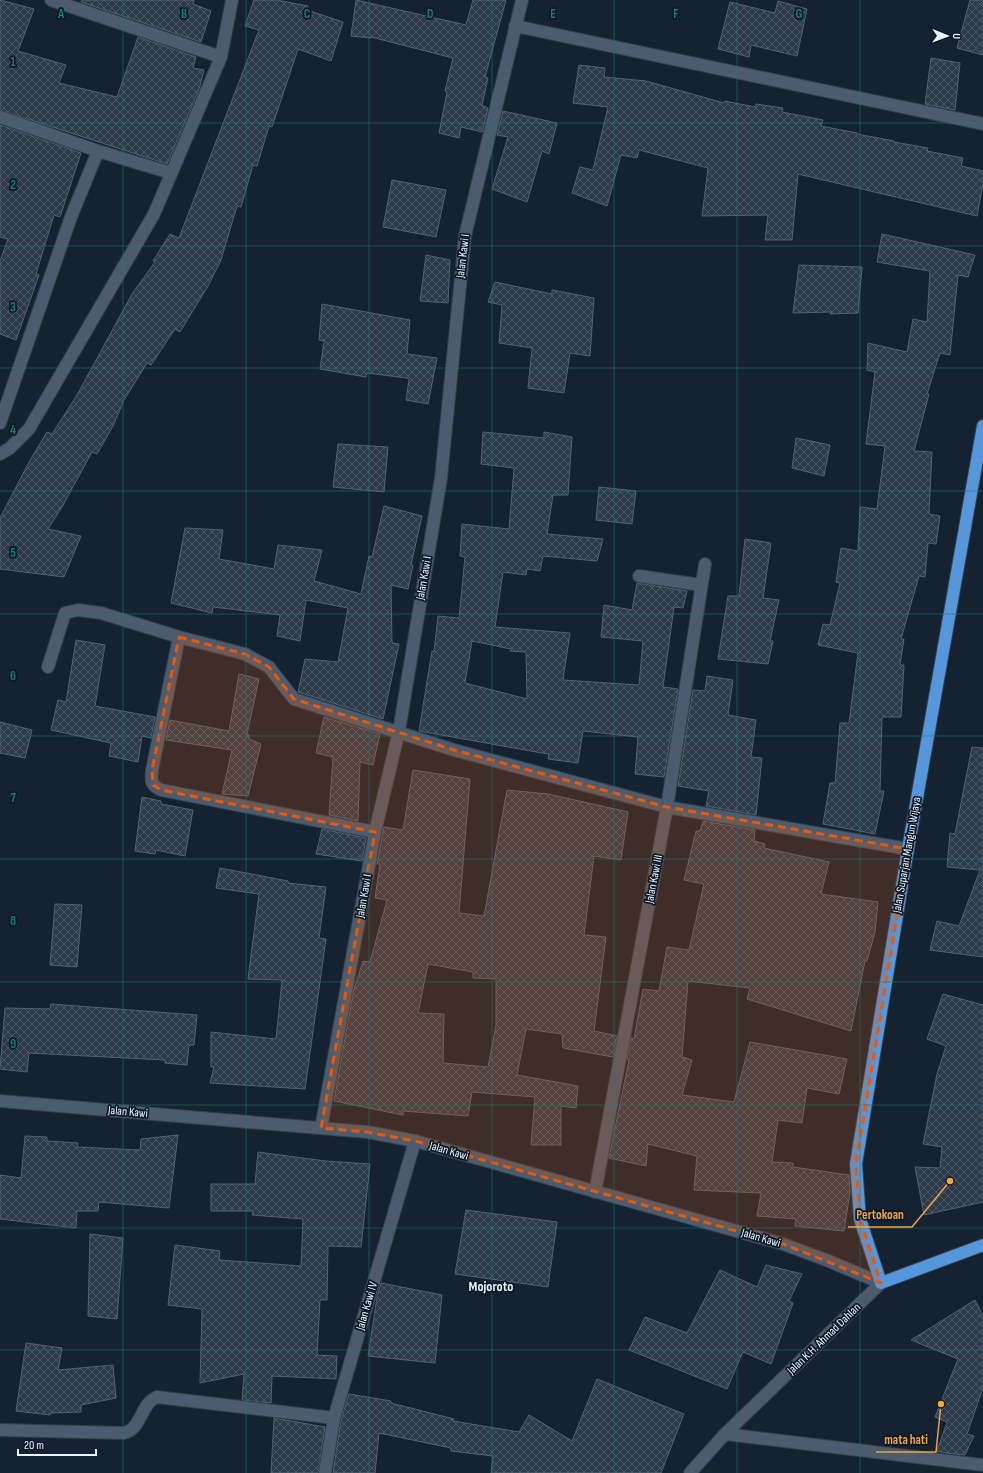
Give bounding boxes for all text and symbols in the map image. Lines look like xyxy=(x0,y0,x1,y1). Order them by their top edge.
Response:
text: A xyxy=(57,6,65,22)
text: B xyxy=(181,6,187,22)
text: C xyxy=(304,6,311,22)
text: D xyxy=(427,6,434,22)
text: E xyxy=(550,6,556,22)
text: F xyxy=(673,6,679,22)
text: G xyxy=(796,6,803,22)
north arrow xyxy=(927,16,967,56)
text: U xyxy=(950,33,963,39)
text: 1 xyxy=(10,54,16,70)
text: 2 xyxy=(10,177,16,193)
street label: Jalan Kawi I xyxy=(453,233,473,280)
text: 3 xyxy=(10,299,16,315)
text: 4 xyxy=(10,422,16,438)
text: 5 xyxy=(10,545,16,561)
street label: Jalan Kawi I xyxy=(413,555,435,602)
text: 6 xyxy=(10,668,16,684)
text: 7 xyxy=(10,790,16,806)
street label: Jalan Suparjan Mangun Wijaya xyxy=(889,795,925,915)
street label: Jalan Kawi III xyxy=(642,853,666,905)
street label: Jalan Kawi I xyxy=(353,873,375,920)
text: 8 xyxy=(10,913,16,929)
text: 9 xyxy=(10,1036,16,1052)
street label: Jalan Kawi xyxy=(106,1103,149,1121)
street label: Jalan Kawi xyxy=(427,1138,470,1164)
callout: Pertokoan xyxy=(848,1202,912,1227)
text: Pertokoan xyxy=(856,1207,904,1223)
street label: Jalan Kawi xyxy=(739,1225,782,1251)
district label: Mojoroto xyxy=(469,1278,513,1295)
street label: Jalan Kawi IV xyxy=(353,1280,381,1333)
street label: Jalan K.H. Ahmad Dahlan xyxy=(783,1300,864,1379)
callout: mata hati xyxy=(876,1427,936,1452)
scale bar xyxy=(18,1431,96,1457)
text: mata hati xyxy=(884,1432,928,1448)
text: 20 m xyxy=(24,1438,44,1453)

